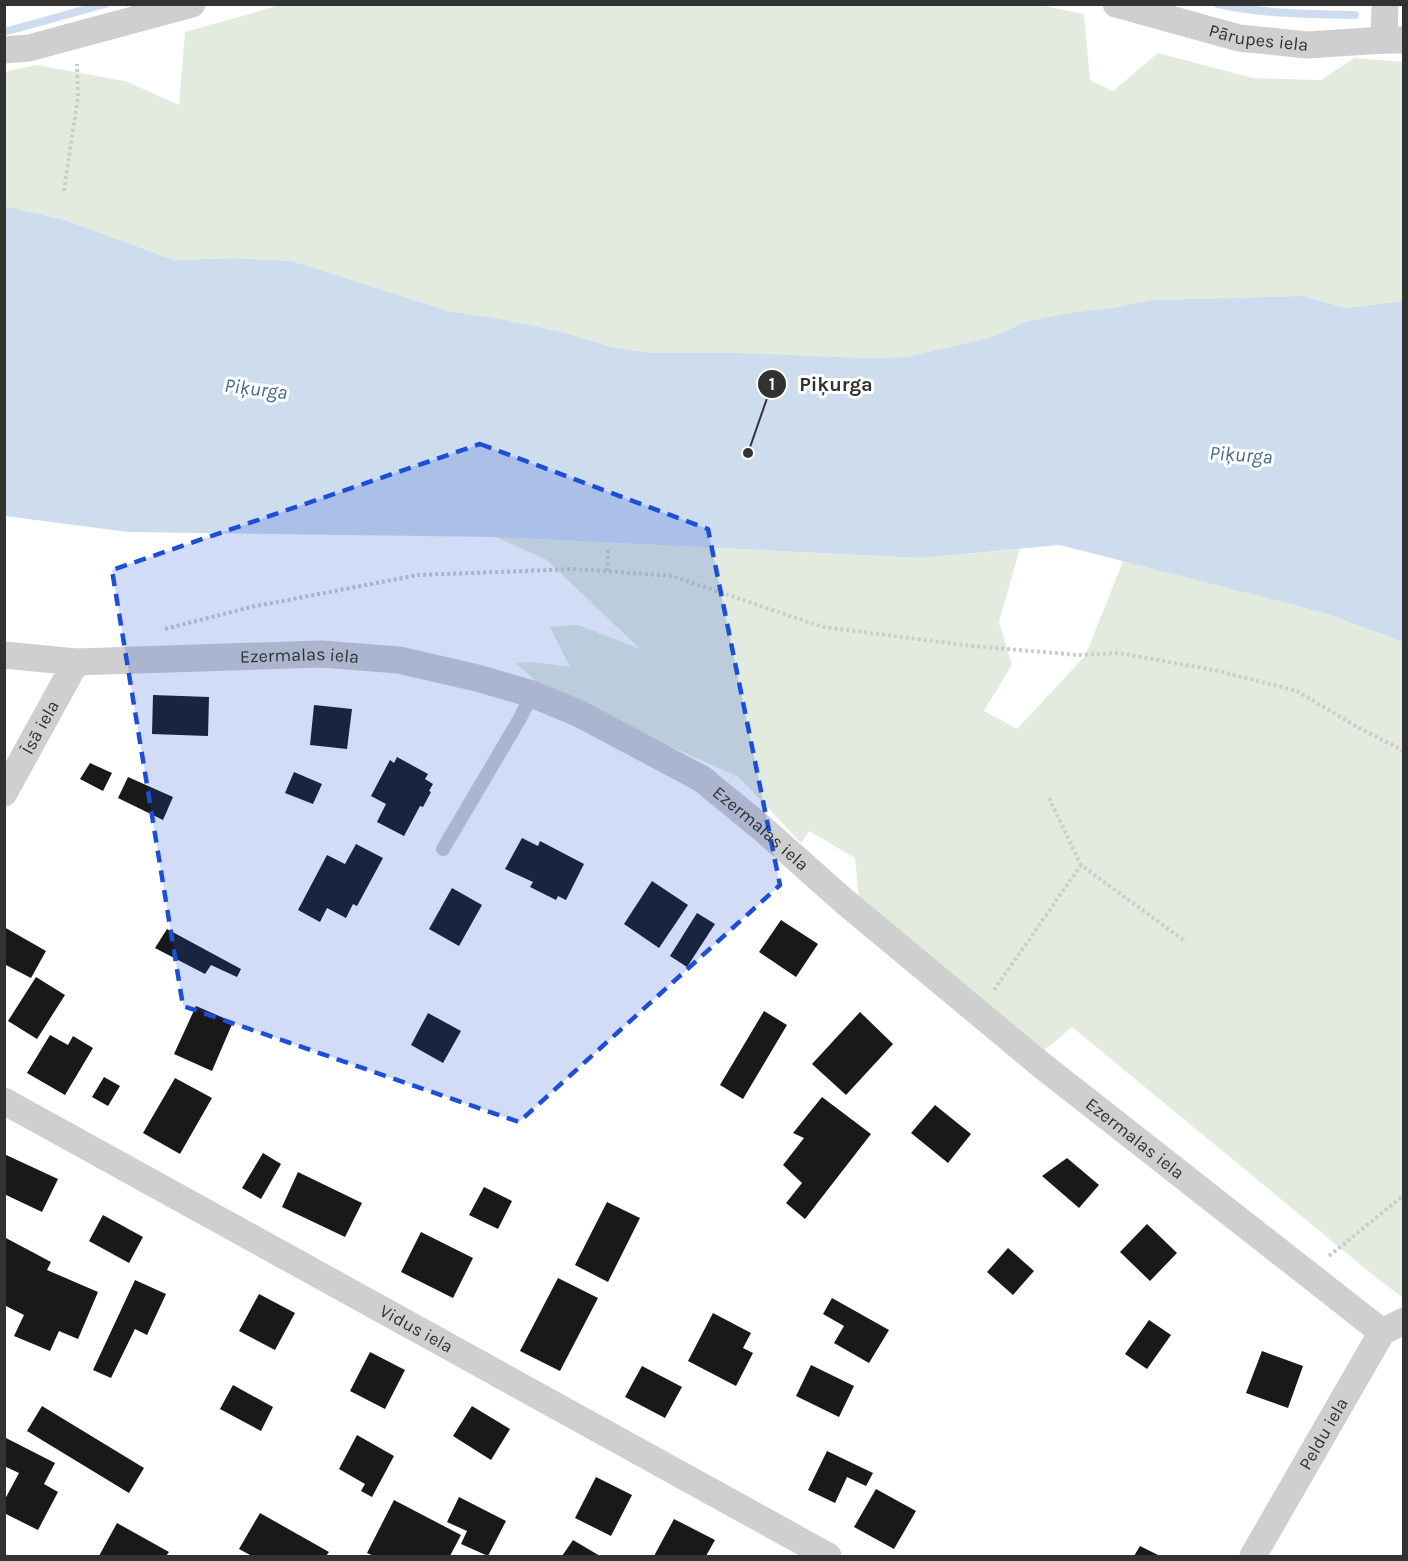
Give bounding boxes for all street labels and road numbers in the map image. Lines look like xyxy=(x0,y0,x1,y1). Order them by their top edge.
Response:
street label: Pārupes iela xyxy=(1206,19,1309,56)
street label: Ezermalas iela xyxy=(239,643,360,668)
street label: Īsā iela xyxy=(16,696,64,758)
street label: Ezermalas iela xyxy=(708,781,813,876)
street label: Ezermalas iela xyxy=(1081,1093,1189,1184)
street label: Vidus iela xyxy=(376,1300,457,1358)
street label: Peldu iela xyxy=(1294,1394,1353,1474)

